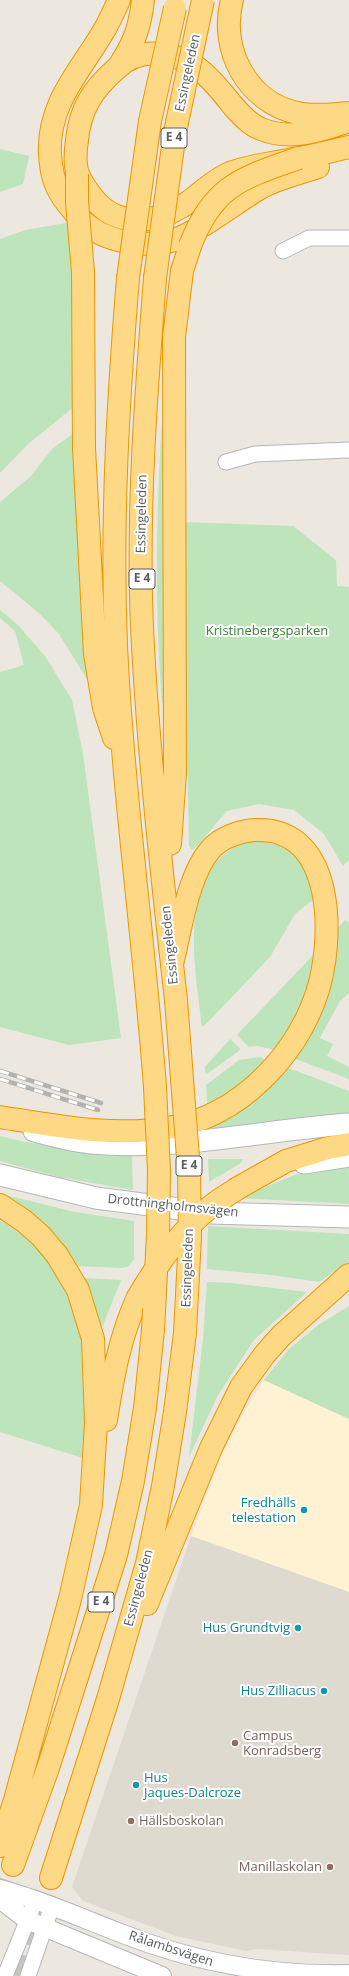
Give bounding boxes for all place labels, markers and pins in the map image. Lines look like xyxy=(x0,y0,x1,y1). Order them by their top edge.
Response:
place label: Fredhälls telestation xyxy=(232,1495,296,1526)
marker: Fredhälls telestation xyxy=(299,1505,309,1515)
place label: Hus Grundtvig xyxy=(203,1620,290,1636)
marker: Hus Grundtvig xyxy=(293,1623,303,1633)
place label: Hus Zilliacus xyxy=(241,1683,316,1699)
marker: Hus Zilliacus xyxy=(319,1686,329,1696)
place label: Campus Konradsberg xyxy=(243,1728,321,1759)
marker: Campus Konradsberg xyxy=(230,1738,240,1748)
place label: Hus Jaques-Dalcroze xyxy=(144,1770,241,1801)
marker: Hus Jaques-Dalcroze xyxy=(131,1780,141,1790)
place label: Hällsboskolan xyxy=(139,1813,224,1829)
marker: Hällsboskolan xyxy=(126,1816,136,1826)
place label: Manillaskolan xyxy=(239,1859,322,1875)
marker: Manillaskolan xyxy=(325,1862,335,1872)

